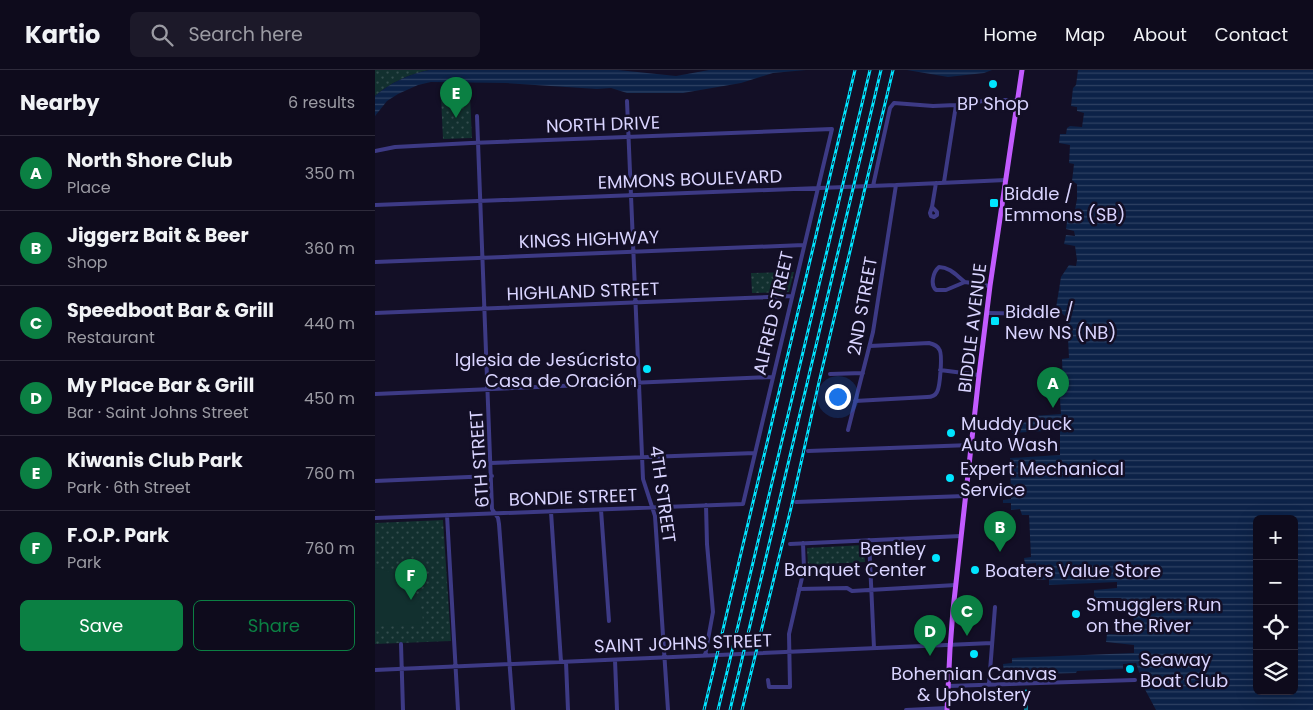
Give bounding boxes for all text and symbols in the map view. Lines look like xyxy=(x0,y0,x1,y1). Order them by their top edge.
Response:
search box xyxy=(130,12,480,57)
text: Kartio xyxy=(25,18,100,51)
icon: search xyxy=(148,21,176,49)
text: Search here xyxy=(188,21,303,48)
text: Home xyxy=(983,22,1037,47)
text: Map xyxy=(1065,22,1105,47)
text: About xyxy=(1133,22,1187,47)
text: Contact xyxy=(1215,22,1288,47)
pin: E xyxy=(440,77,472,118)
marker: BP Shop xyxy=(987,78,999,90)
text: Nearby xyxy=(20,88,100,117)
text: 6 results xyxy=(288,91,355,114)
place label: BP Shop xyxy=(957,91,1029,116)
street label: NORTH DRIVE xyxy=(545,110,661,138)
text: North Shore Club xyxy=(67,147,232,174)
text: A xyxy=(30,162,42,185)
text: 350 m xyxy=(305,162,355,185)
street label: EMMONS BOULEVARD xyxy=(597,163,783,195)
text: Place xyxy=(67,176,111,199)
place label: Biddle / Emmons (SB) xyxy=(1004,181,1126,227)
marker: Biddle / Emmons (SB) xyxy=(988,197,1000,209)
text: Jiggerz Bait & Beer xyxy=(67,222,249,249)
street label: KINGS HIGHWAY xyxy=(518,224,660,254)
text: B xyxy=(31,237,41,260)
text: 360 m xyxy=(305,237,355,260)
street label: ALFRED STREET xyxy=(747,248,799,377)
text: Shop xyxy=(67,251,108,274)
street label: 2ND STREET xyxy=(841,254,883,357)
street label: BIDDLE AVENUE xyxy=(952,262,992,394)
street label: HIGHLAND STREET xyxy=(506,276,660,306)
text: Speedboat Bar & Grill xyxy=(67,297,274,324)
place label: Biddle / New NS (NB) xyxy=(1005,299,1116,345)
text: C xyxy=(30,312,42,335)
text: 440 m xyxy=(304,312,355,335)
marker: Biddle / New NS (NB) xyxy=(989,315,1001,327)
text: Restaurant xyxy=(67,326,155,349)
place label: Iglesia de Jesúcristo Casa de Oración xyxy=(455,347,637,393)
marker: Iglesia de Jesúcristo Casa de Oración xyxy=(641,363,653,375)
pin: A xyxy=(1037,367,1069,408)
text: My Place Bar & Grill xyxy=(67,372,254,399)
your location xyxy=(825,384,851,410)
text: D xyxy=(30,387,42,410)
text: 450 m xyxy=(304,387,355,410)
text: Bar · Saint Johns Street xyxy=(67,401,249,424)
street label: 6TH STREET xyxy=(463,409,495,509)
place label: Muddy Duck Auto Wash xyxy=(961,411,1072,457)
marker: Muddy Duck Auto Wash xyxy=(945,427,957,439)
street label: 4TH STREET xyxy=(644,444,682,544)
text: Kiwanis Club Park xyxy=(67,447,243,474)
place label: Expert Mechanical Service xyxy=(960,456,1124,502)
text: E xyxy=(32,462,40,485)
text: 760 m xyxy=(305,462,355,485)
marker: Expert Mechanical Service xyxy=(944,472,956,484)
text: Park · 6th Street xyxy=(67,476,191,499)
street label: BONDIE STREET xyxy=(508,482,638,512)
pin: B xyxy=(984,511,1016,552)
map controls xyxy=(1253,515,1298,695)
button: + xyxy=(1253,515,1298,560)
text: F.O.P. Park xyxy=(67,522,169,549)
place label: Bentley Banquet Center xyxy=(784,536,926,582)
text: F xyxy=(32,537,40,560)
text: 760 m xyxy=(305,537,355,560)
text: Park xyxy=(67,551,101,574)
marker: Bentley Banquet Center xyxy=(930,552,942,564)
place label: Boaters Value Store xyxy=(985,558,1161,583)
pin: F xyxy=(395,559,427,600)
button: − xyxy=(1253,560,1298,605)
marker: Boaters Value Store xyxy=(969,564,981,576)
place label: Smugglers Run on the River xyxy=(1086,592,1221,638)
pin: C xyxy=(951,595,983,636)
button: Save xyxy=(20,600,183,651)
button: Share xyxy=(193,600,355,651)
button: locate xyxy=(1253,605,1298,650)
marker: Smugglers Run on the River xyxy=(1070,608,1082,620)
pin: D xyxy=(914,615,946,656)
street label: SAINT JOHNS STREET xyxy=(594,627,773,659)
place label: Seaway Boat Club xyxy=(1140,647,1228,693)
marker: Bohemian Canvas & Upholstery xyxy=(968,648,980,660)
button: layers xyxy=(1253,650,1298,695)
place label: Bohemian Canvas & Upholstery xyxy=(891,661,1057,707)
marker: Seaway Boat Club xyxy=(1124,663,1136,675)

